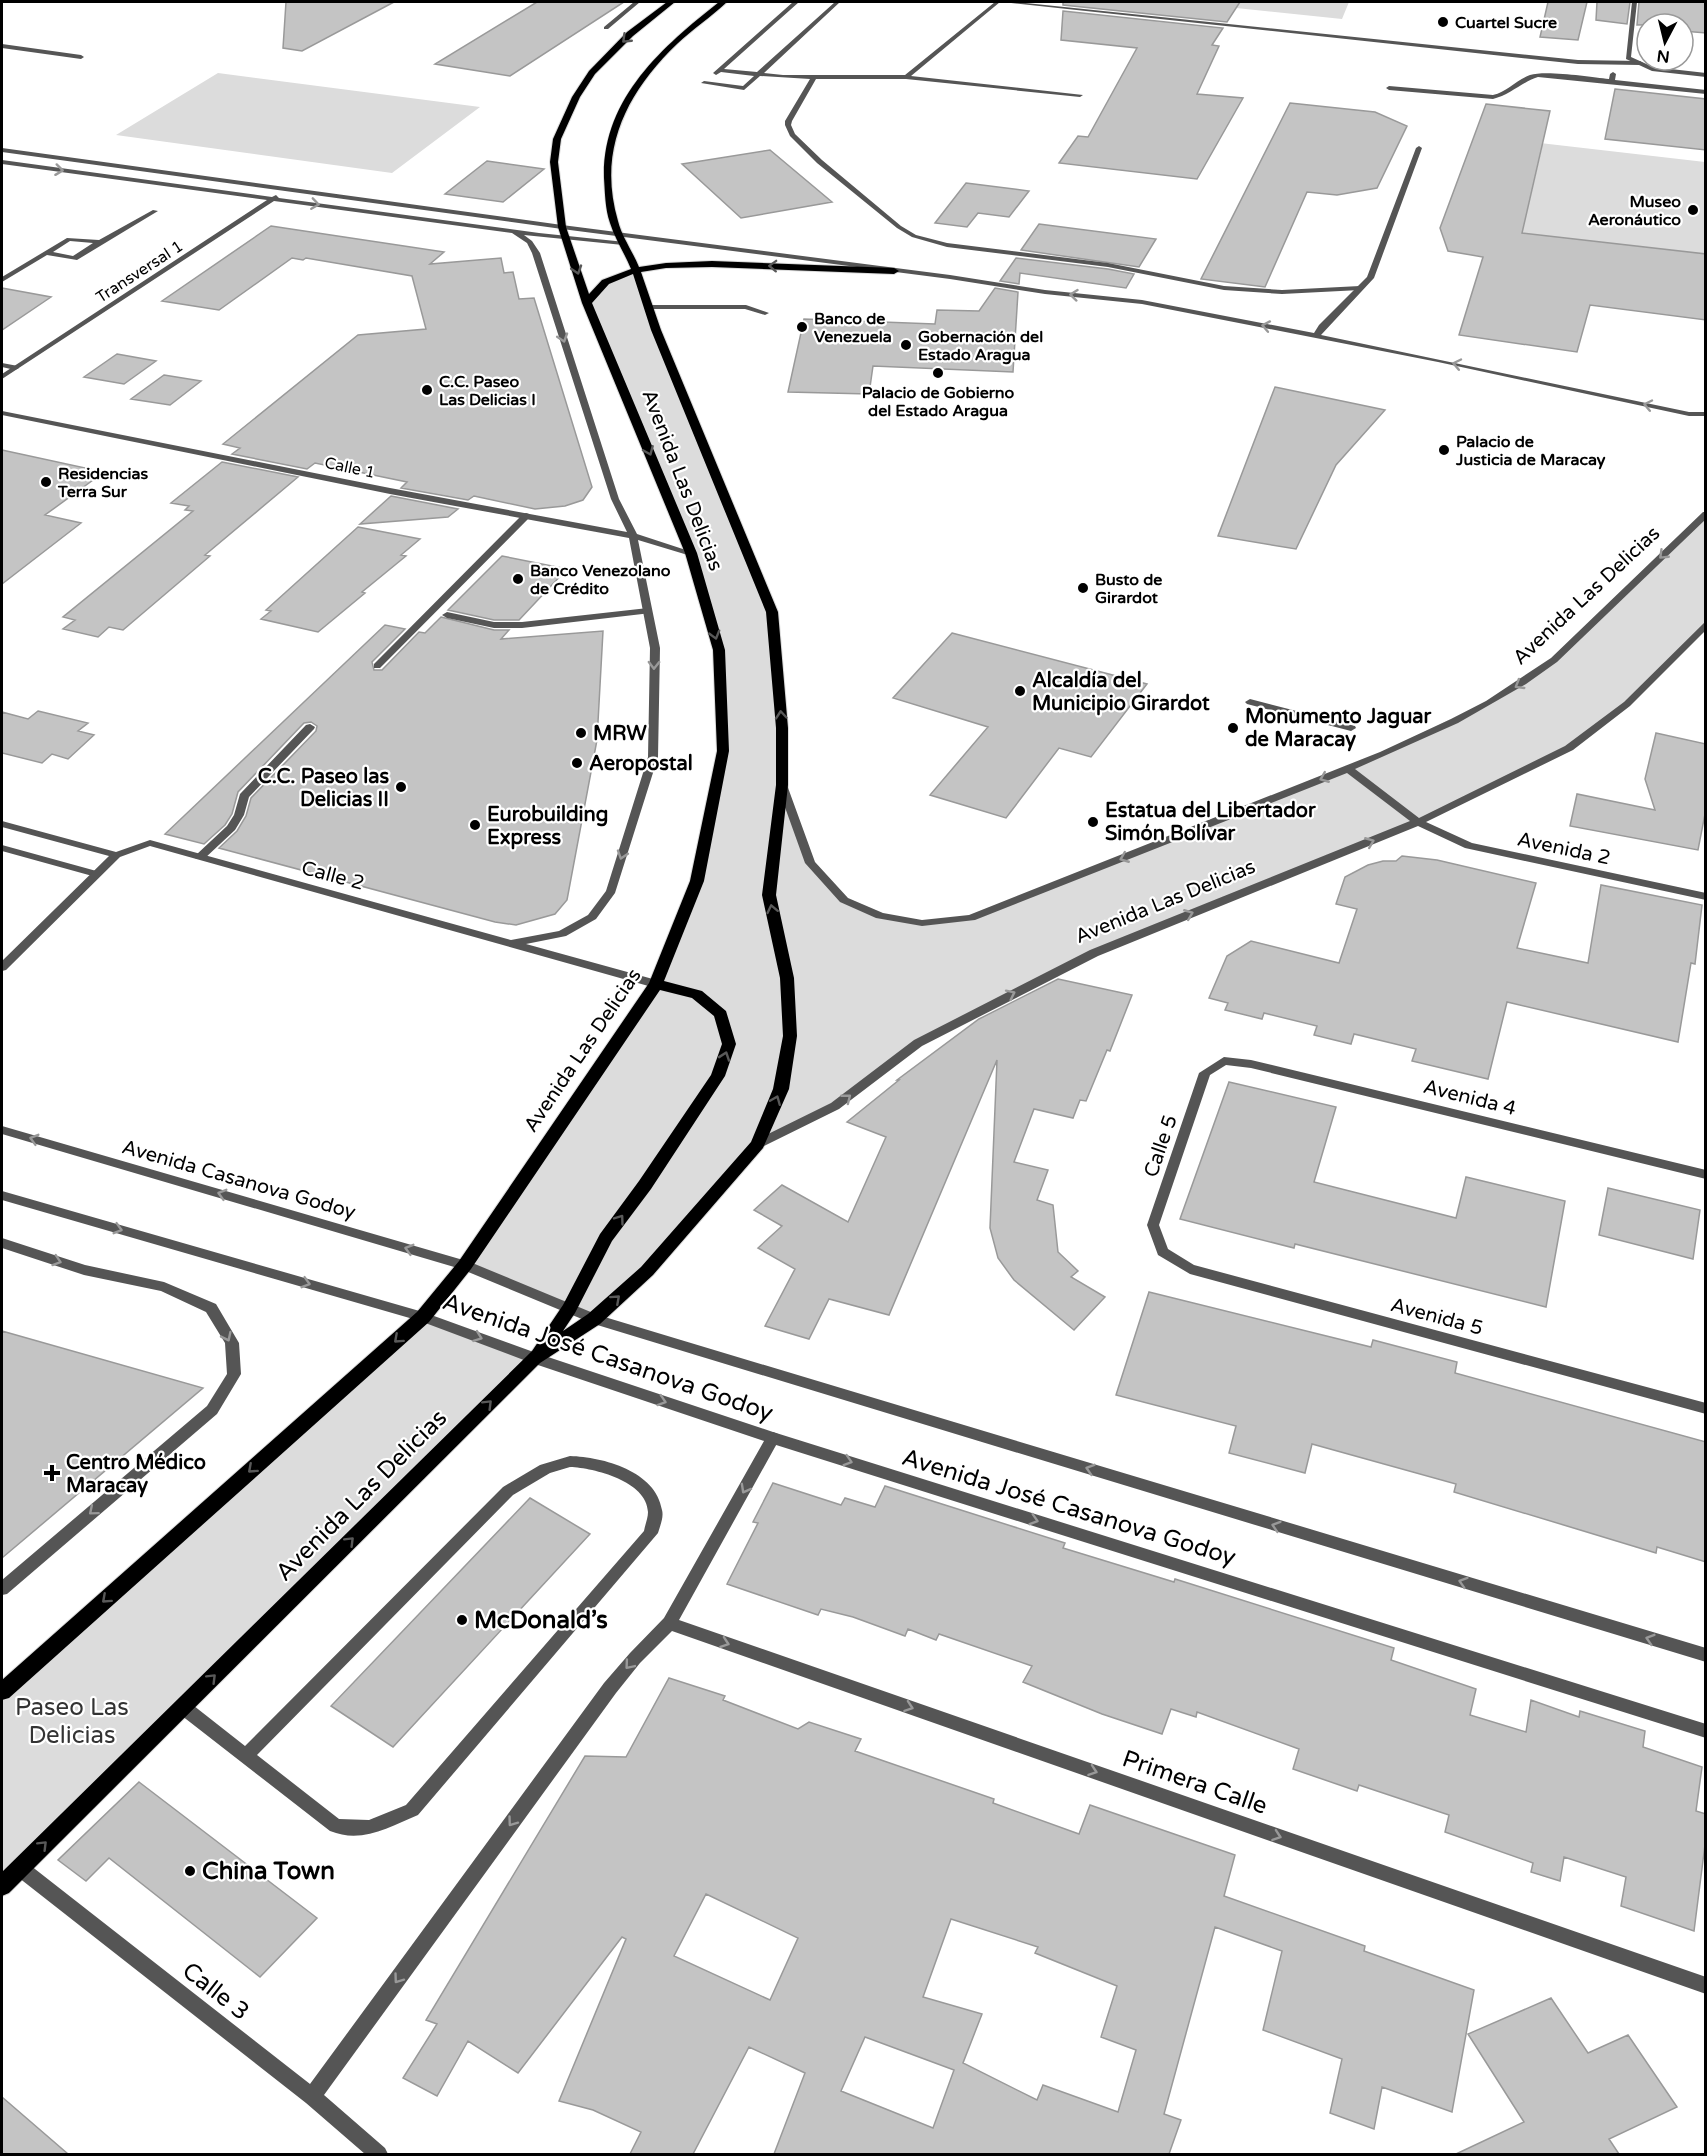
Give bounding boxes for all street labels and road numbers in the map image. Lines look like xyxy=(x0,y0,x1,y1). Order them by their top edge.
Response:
street label: Transversal 1 xyxy=(92,236,187,307)
street label: Avenida Las Delicias xyxy=(636,386,728,574)
street label: Calle 1 xyxy=(323,453,377,483)
street label: Avenida Las Delicias xyxy=(1508,521,1665,670)
street label: Avenida 2 xyxy=(1515,827,1613,871)
street label: Avenida Las Delicias xyxy=(1072,855,1259,949)
street label: Calle 2 xyxy=(299,856,367,896)
street label: Avenida Las Delicias xyxy=(519,964,647,1137)
street label: Avenida 4 xyxy=(1421,1075,1519,1121)
street label: Calle 5 xyxy=(1139,1112,1183,1181)
street label: Avenida Casanova Godoy xyxy=(119,1135,359,1225)
street label: Avenida José Casanova Godoy xyxy=(439,1287,777,1428)
street label: Avenida 5 xyxy=(1388,1293,1486,1341)
street label: Avenida Las Delicias xyxy=(270,1404,453,1587)
street label: Avenida José Casanova Godoy xyxy=(898,1443,1239,1572)
street label: Primera Calle xyxy=(1119,1744,1271,1821)
street label: Calle 3 xyxy=(176,1956,255,2027)

